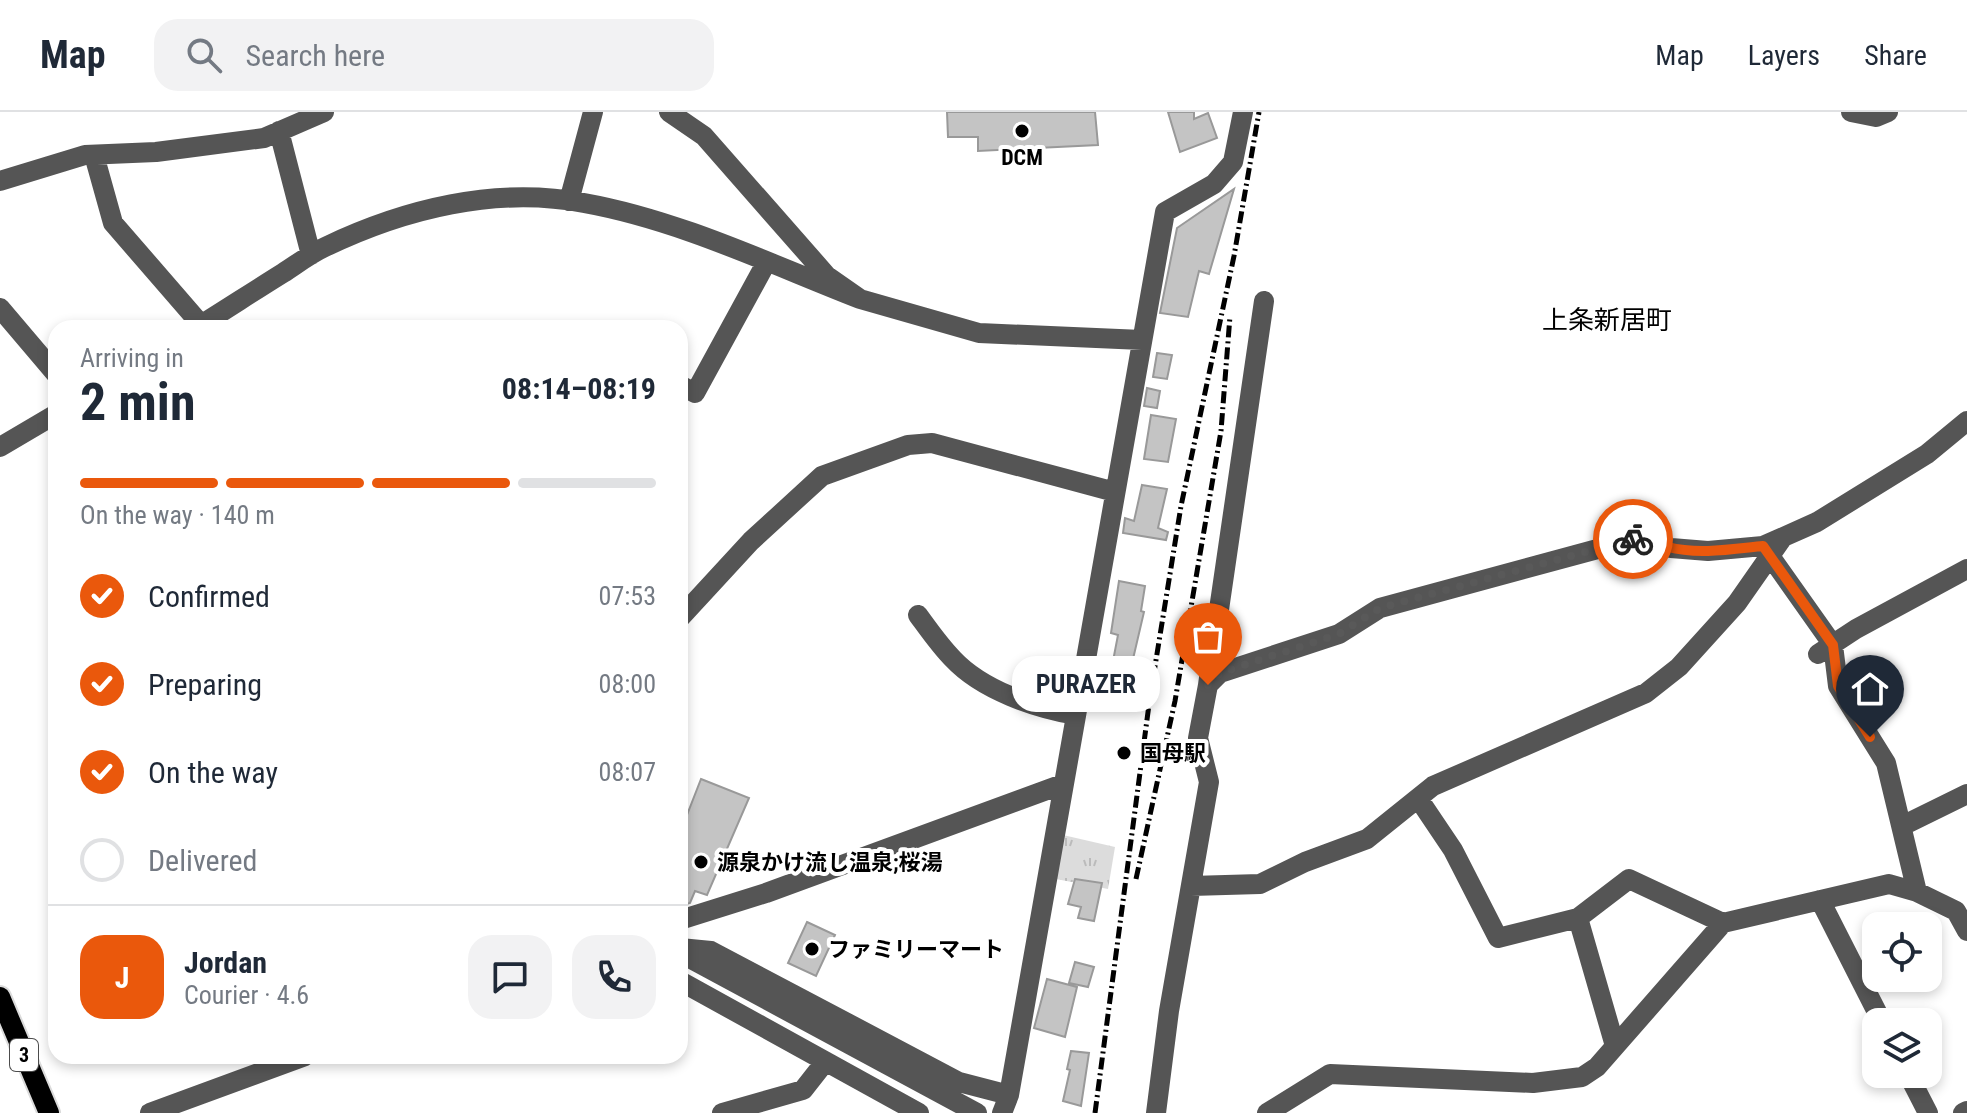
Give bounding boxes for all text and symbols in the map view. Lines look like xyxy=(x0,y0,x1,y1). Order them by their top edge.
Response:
search box xyxy=(154,19,714,91)
text: Map xyxy=(40,33,106,77)
icon: search xyxy=(182,33,226,77)
text: Search here xyxy=(246,38,385,73)
text: Map xyxy=(1655,39,1704,72)
text: Layers xyxy=(1748,39,1820,72)
text: Share xyxy=(1864,39,1927,72)
marker: DCM xyxy=(1013,122,1031,140)
place label: DCM xyxy=(1001,145,1043,170)
district label: 上条新居町 xyxy=(1542,305,1672,335)
text: Arriving in xyxy=(80,343,184,373)
text: 08:14–08:19 xyxy=(502,371,656,406)
text: 2 min xyxy=(80,372,196,433)
courier xyxy=(1593,499,1673,579)
text: On the way · 140 m xyxy=(80,500,275,530)
icon: bike xyxy=(1611,517,1655,561)
icon: check xyxy=(80,574,124,618)
text: Confirmed xyxy=(148,579,270,614)
text: 07:53 xyxy=(599,581,656,611)
pin xyxy=(1174,603,1242,685)
icon: bag xyxy=(1186,615,1230,659)
pin xyxy=(1836,655,1904,737)
callout: PURAZER xyxy=(1012,657,1160,713)
icon: check xyxy=(80,662,124,706)
text: Preparing xyxy=(148,667,262,702)
icon: home xyxy=(1848,667,1892,711)
text: 08:00 xyxy=(599,669,656,699)
text: PURAZER xyxy=(1036,669,1136,699)
place label: 国母駅 xyxy=(1140,741,1206,766)
marker: 国母駅 xyxy=(1115,744,1133,762)
icon: check xyxy=(80,750,124,794)
text: On the way xyxy=(148,755,278,790)
text: 08:07 xyxy=(599,757,656,787)
text: Delivered xyxy=(148,843,257,878)
place label: 源泉かけ流し温泉;桜湯 xyxy=(717,850,943,875)
marker: 源泉かけ流し温泉;桜湯 xyxy=(692,853,710,871)
map controls xyxy=(1862,912,1942,1088)
button: locate xyxy=(1862,912,1942,992)
button: chat xyxy=(468,935,552,1019)
button: phone xyxy=(572,935,656,1019)
place label: ファミリーマート xyxy=(828,937,1004,962)
marker: ファミリーマート xyxy=(803,940,821,958)
text: Jordan xyxy=(184,945,267,980)
text: J xyxy=(115,960,129,995)
text: Courier · 4.6 xyxy=(184,980,309,1010)
button: layers xyxy=(1862,1008,1942,1088)
road number: 3 xyxy=(10,1039,38,1071)

